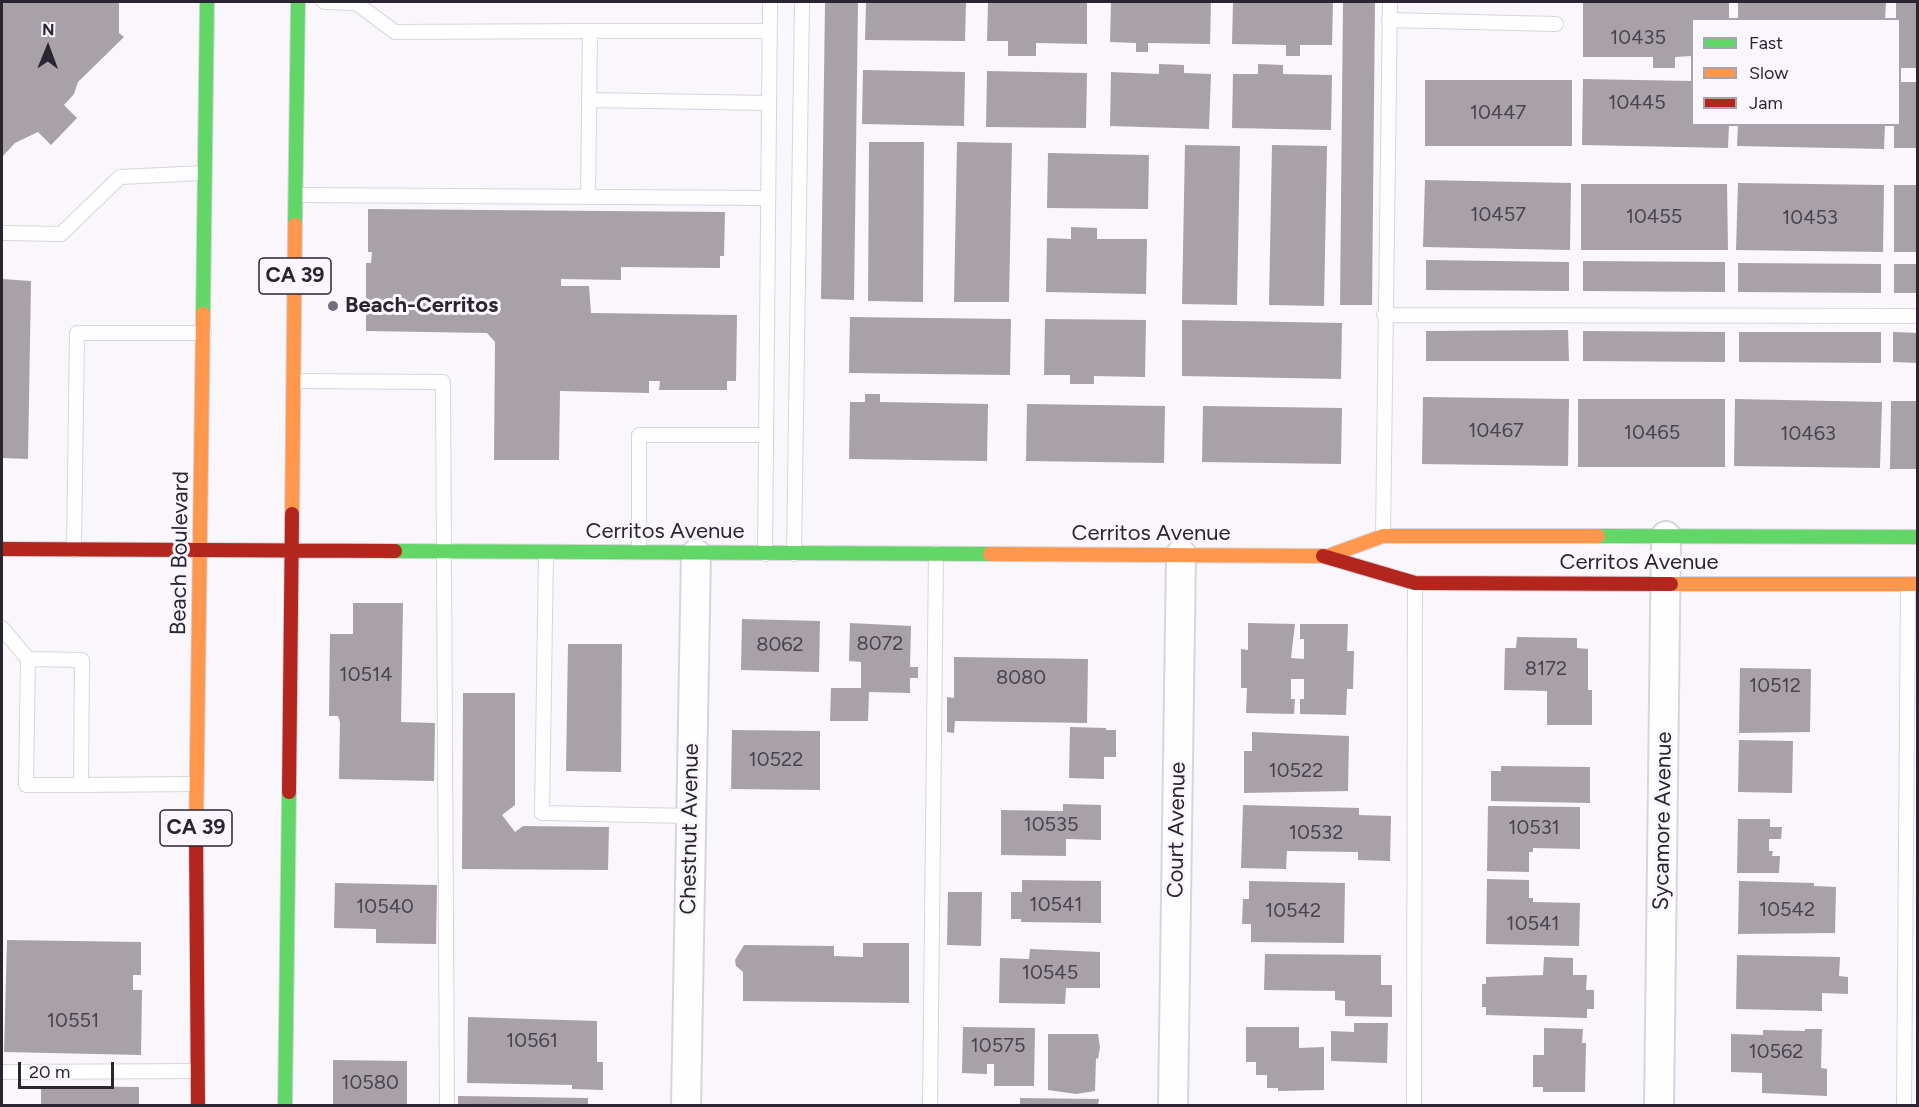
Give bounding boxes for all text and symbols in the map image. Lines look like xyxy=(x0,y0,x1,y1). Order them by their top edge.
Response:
north arrow xyxy=(18,18,78,78)
legend xyxy=(1691,18,1901,126)
text: N xyxy=(42,20,55,39)
house number: 10435 xyxy=(1610,26,1666,50)
text: Fast xyxy=(1749,32,1783,54)
text: Slow xyxy=(1749,62,1788,84)
house number: 10445 xyxy=(1608,91,1666,115)
text: Jam xyxy=(1749,92,1783,114)
house number: 10447 xyxy=(1470,101,1526,125)
house number: 10457 xyxy=(1470,203,1526,227)
house number: 10455 xyxy=(1626,205,1682,229)
house number: 10453 xyxy=(1782,206,1838,230)
road number: CA 39 xyxy=(259,258,331,294)
place label: Beach-Cerritos xyxy=(345,293,498,319)
marker: Beach-Cerritos xyxy=(326,299,340,313)
house number: 10467 xyxy=(1468,419,1524,443)
house number: 10465 xyxy=(1624,421,1680,445)
house number: 10463 xyxy=(1780,422,1836,446)
street label: Beach Boulevard xyxy=(165,471,195,635)
street label: Cerritos Avenue xyxy=(586,519,744,545)
street label: Cerritos Avenue xyxy=(1072,521,1230,547)
street label: Cerritos Avenue xyxy=(1560,550,1718,576)
house number: 8072 xyxy=(856,632,904,656)
house number: 8062 xyxy=(756,633,804,657)
house number: 8172 xyxy=(1525,657,1567,681)
house number: 10514 xyxy=(339,663,393,687)
house number: 8080 xyxy=(996,666,1046,690)
house number: 10512 xyxy=(1749,674,1801,698)
street label: Sycamore Avenue xyxy=(1648,731,1678,911)
street label: Chestnut Avenue xyxy=(675,743,705,915)
house number: 10522 xyxy=(749,748,803,772)
house number: 10522 xyxy=(1269,759,1323,783)
street label: Court Avenue xyxy=(1163,762,1191,898)
road number: CA 39 xyxy=(160,810,232,846)
house number: 10535 xyxy=(1024,813,1078,837)
house number: 10531 xyxy=(1508,816,1560,840)
house number: 10532 xyxy=(1289,821,1343,845)
house number: 10541 xyxy=(1029,893,1083,917)
house number: 10540 xyxy=(356,895,414,919)
house number: 10542 xyxy=(1759,898,1815,922)
house number: 10542 xyxy=(1265,899,1321,923)
house number: 10541 xyxy=(1506,912,1560,936)
house number: 10545 xyxy=(1022,961,1078,985)
house number: 10551 xyxy=(47,1009,99,1033)
house number: 10561 xyxy=(506,1029,558,1053)
house number: 10575 xyxy=(971,1034,1025,1058)
house number: 10562 xyxy=(1748,1040,1804,1064)
scale bar xyxy=(21,1050,117,1088)
text: 20 m xyxy=(29,1061,70,1083)
house number: 10580 xyxy=(341,1071,399,1095)

